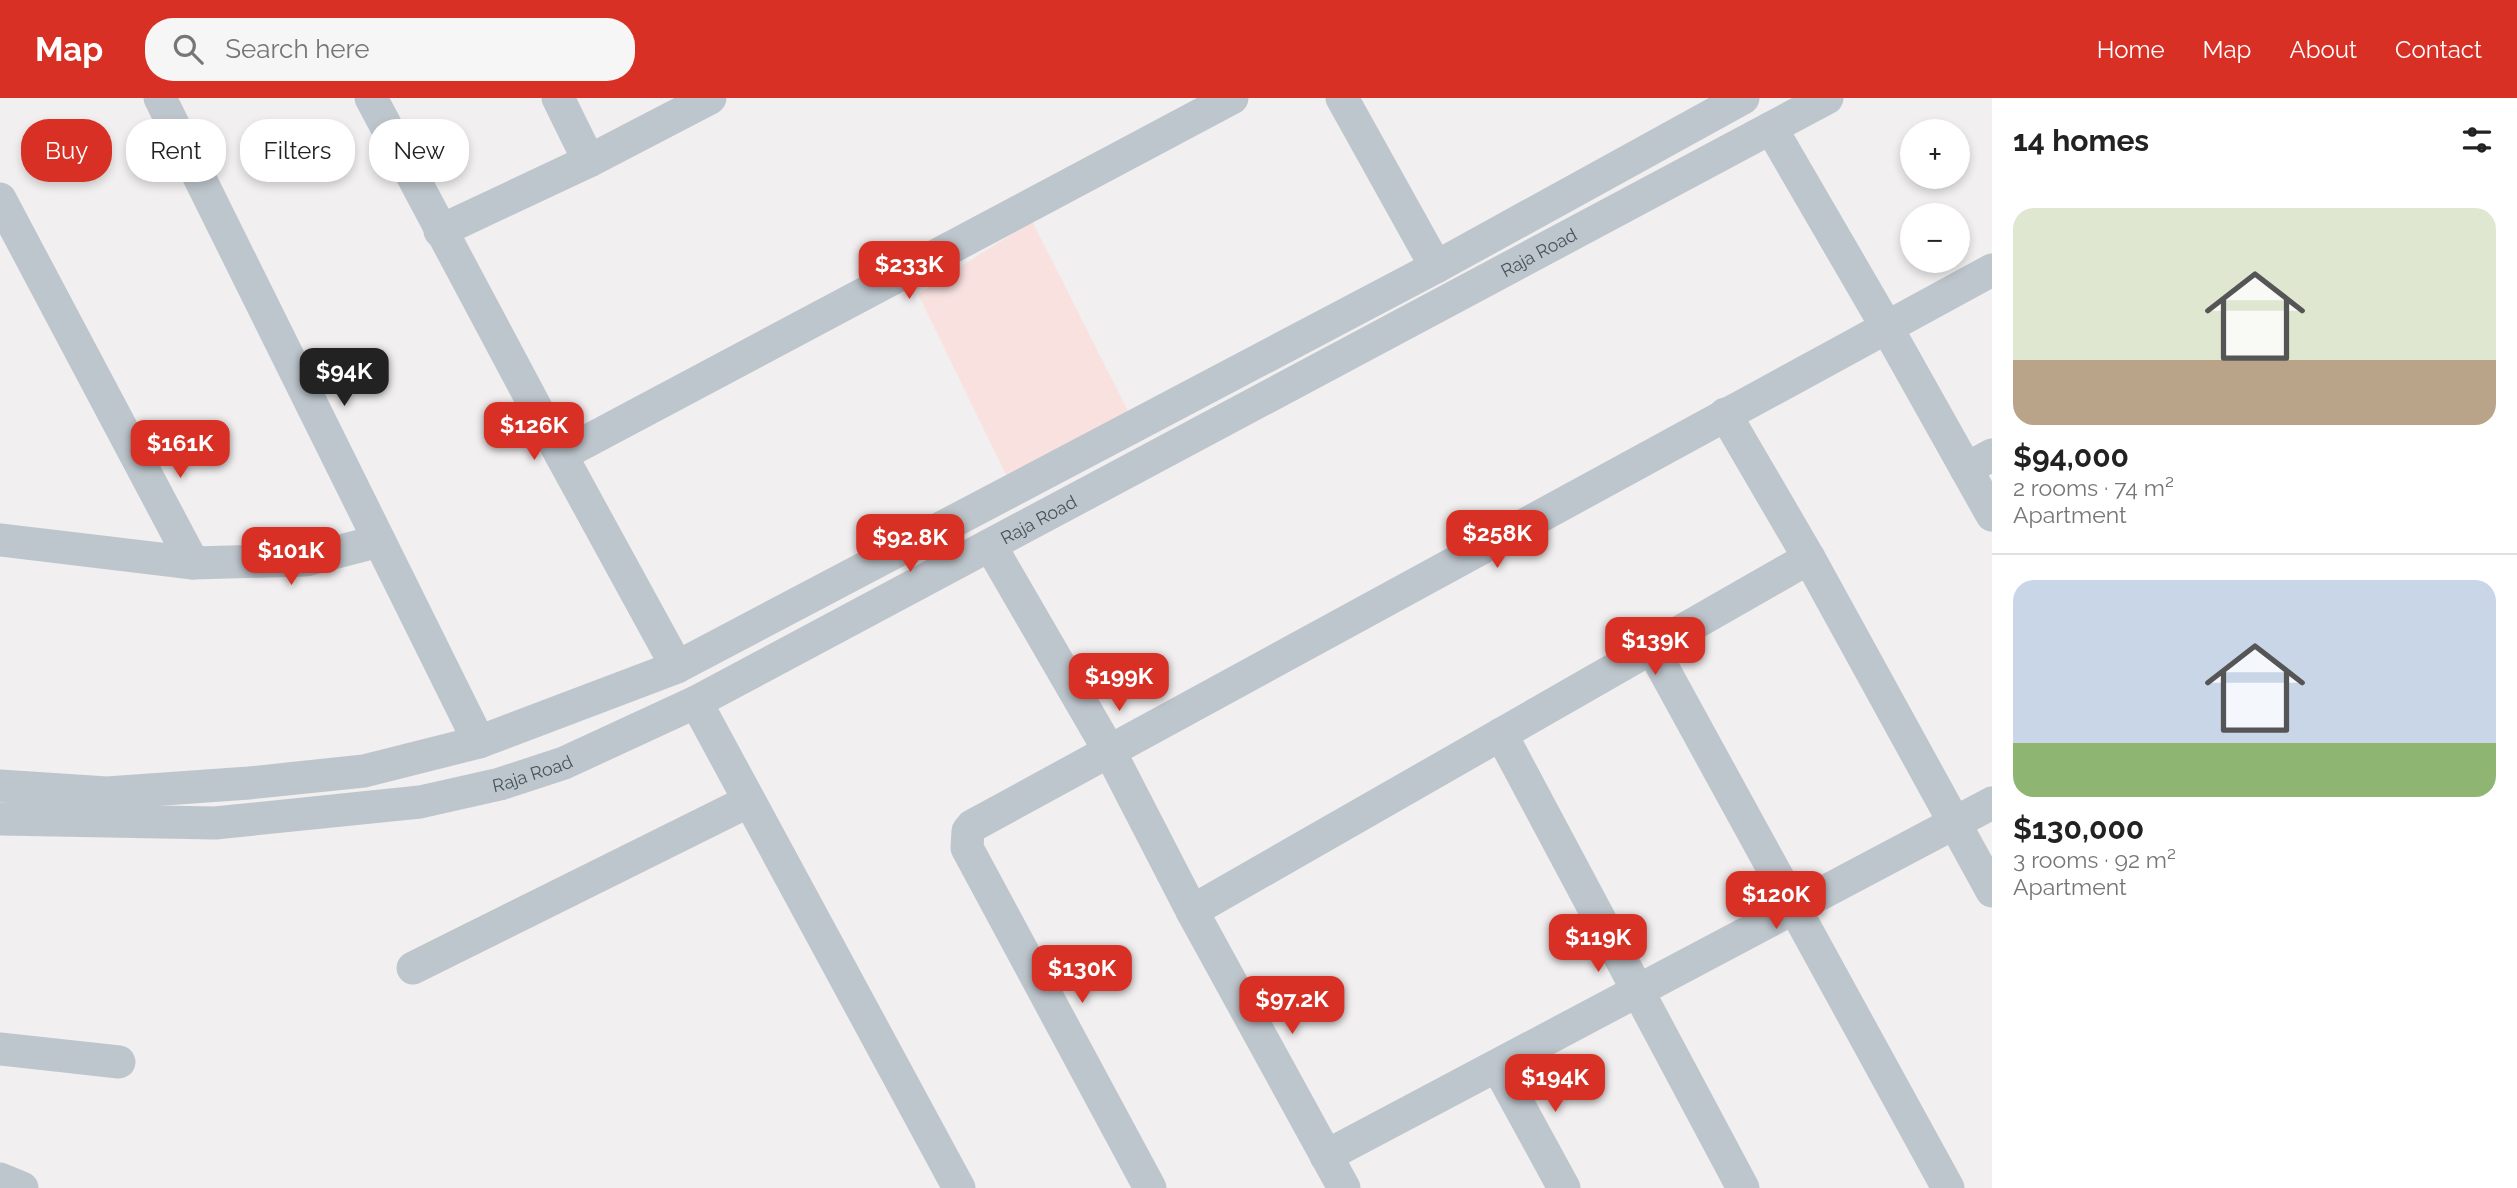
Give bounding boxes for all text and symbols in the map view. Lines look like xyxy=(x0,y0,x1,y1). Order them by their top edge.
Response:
search box xyxy=(145,18,635,81)
text: Map xyxy=(35,30,103,69)
icon: search xyxy=(169,30,207,68)
text: Search here xyxy=(225,34,370,64)
text: Home xyxy=(2097,35,2165,64)
text: Map xyxy=(2203,35,2251,64)
text: About xyxy=(2289,35,2357,64)
text: Contact xyxy=(2395,35,2482,64)
chip: Buy xyxy=(21,119,112,182)
chip: Rent xyxy=(126,119,226,182)
chip: Filters xyxy=(240,119,355,182)
chip: New xyxy=(369,119,469,182)
map controls xyxy=(1900,119,1970,273)
button: + xyxy=(1900,119,1970,189)
icon: filters xyxy=(2458,121,2496,159)
text: 14 homes xyxy=(2013,123,2149,158)
button: − xyxy=(1900,203,1970,273)
street label: Raja Road xyxy=(1497,223,1580,281)
pin: $233K xyxy=(860,242,958,301)
text: $233K xyxy=(875,250,943,277)
icon: home xyxy=(2192,253,2318,379)
pin: $94K xyxy=(303,348,385,408)
text: $94K xyxy=(316,357,372,384)
pin: $126K xyxy=(485,402,583,462)
text: $126K xyxy=(500,411,568,438)
pin: $161K xyxy=(131,420,229,480)
text: $161K xyxy=(147,429,213,456)
text: $94,000 xyxy=(2013,439,2129,474)
text: 2 rooms · 74 m² xyxy=(2013,474,2174,501)
street label: Raja Road xyxy=(997,490,1080,548)
text: Apartment xyxy=(2013,501,2127,528)
pin: $258K xyxy=(1448,510,1546,570)
pin: $92.8K xyxy=(853,514,967,574)
text: $258K xyxy=(1462,519,1532,546)
text: $92.8K xyxy=(872,523,948,550)
pin: $101K xyxy=(242,528,340,587)
text: $101K xyxy=(258,536,324,563)
pin: $139K xyxy=(1606,618,1704,677)
icon: home xyxy=(2192,625,2318,751)
text: $139K xyxy=(1621,626,1689,653)
pin: $199K xyxy=(1070,654,1168,713)
text: $199K xyxy=(1085,662,1153,689)
street label: Raja Road xyxy=(490,750,576,796)
text: $130,000 xyxy=(2013,811,2144,846)
text: 3 rooms · 92 m² xyxy=(2013,846,2176,873)
pin: $120K xyxy=(1727,872,1825,931)
text: Apartment xyxy=(2013,873,2127,900)
text: $120K xyxy=(1742,880,1810,907)
pin: $119K xyxy=(1549,914,1647,974)
text: $119K xyxy=(1565,923,1631,950)
pin: $130K xyxy=(1033,946,1131,1005)
text: $130K xyxy=(1048,954,1116,981)
pin: $97.2K xyxy=(1235,976,1349,1036)
text: $97.2K xyxy=(1255,985,1329,1012)
pin: $194K xyxy=(1506,1054,1604,1114)
text: $194K xyxy=(1521,1063,1589,1090)

